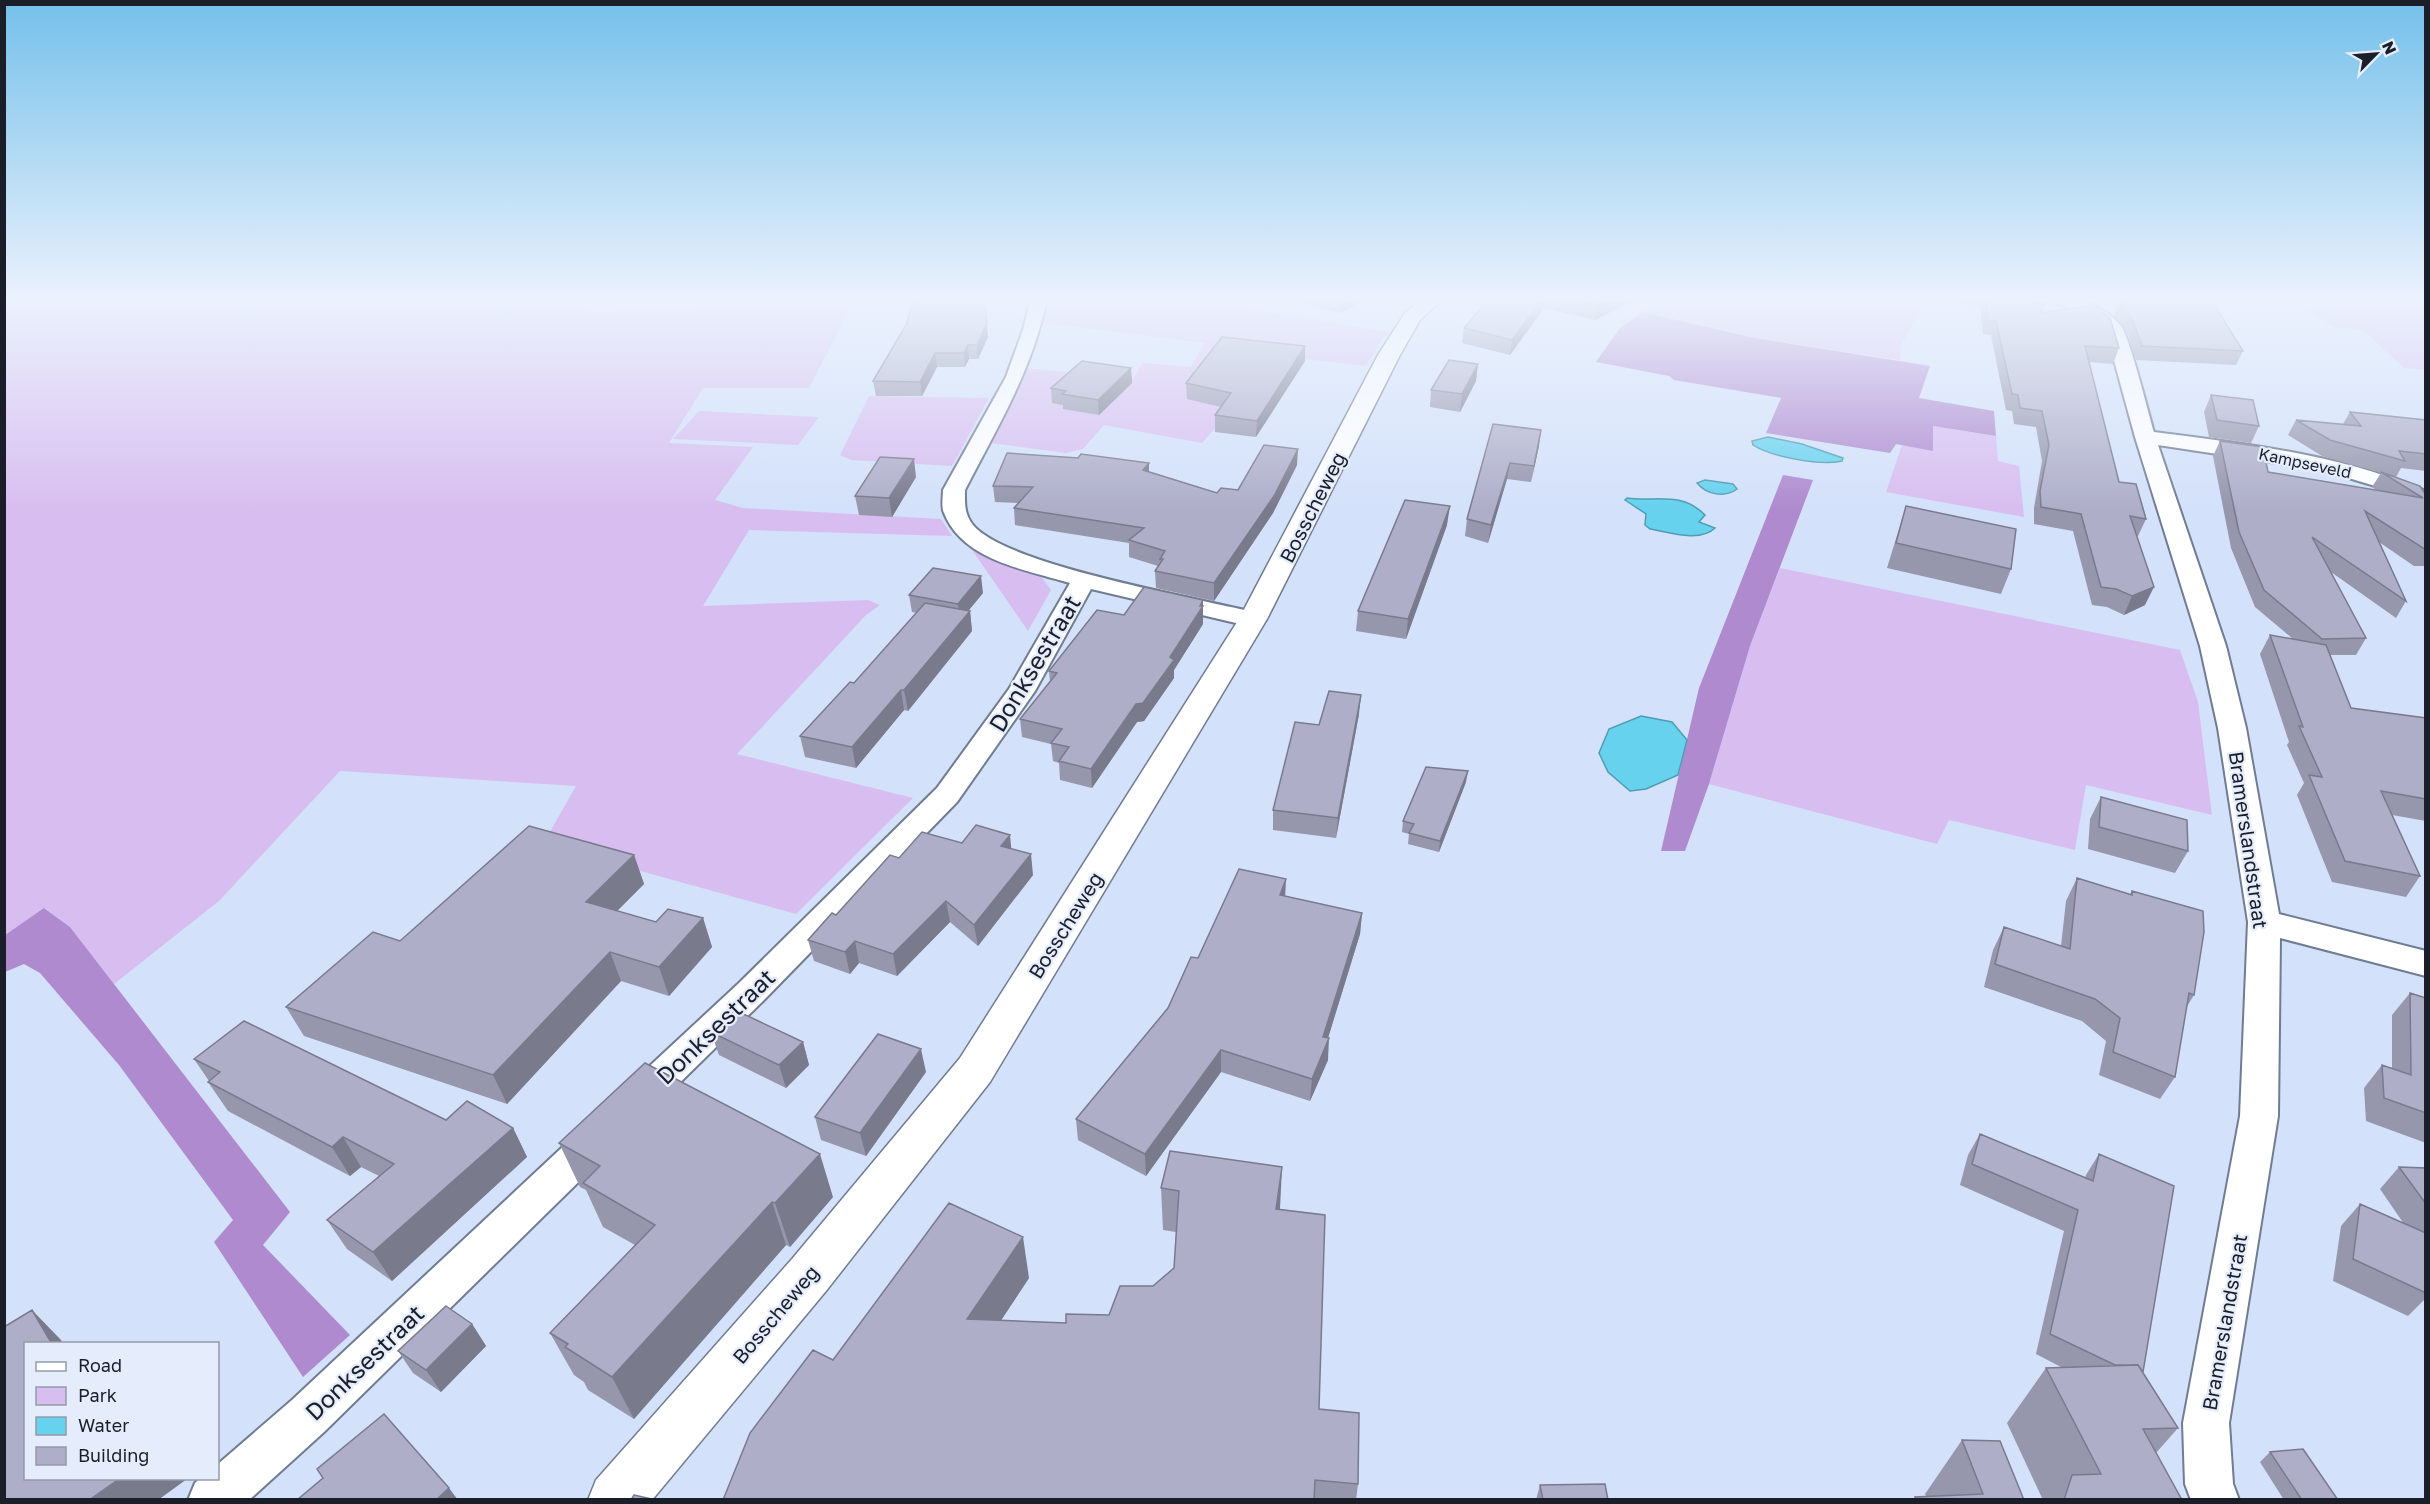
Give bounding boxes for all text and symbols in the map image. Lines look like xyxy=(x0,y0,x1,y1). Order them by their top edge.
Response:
north arrow xyxy=(2346,24,2406,84)
text: N xyxy=(2378,38,2401,57)
street label: Kampseveld xyxy=(2257,443,2353,483)
street label: Bosscheweg xyxy=(1274,448,1350,566)
street label: Donksestraat xyxy=(982,589,1086,737)
street label: Bramerslandstraat xyxy=(2225,750,2273,930)
street label: Bosscheweg xyxy=(1023,867,1107,983)
street label: Donksestraat xyxy=(650,962,780,1090)
street label: Bramerslandstraat xyxy=(2197,1232,2251,1412)
street label: Bosscheweg xyxy=(727,1260,823,1368)
street label: Donksestraat xyxy=(299,1298,429,1426)
legend xyxy=(24,1342,219,1480)
text: Road xyxy=(78,1354,122,1376)
text: Park xyxy=(78,1384,117,1406)
text: Water xyxy=(78,1414,129,1436)
text: Building xyxy=(78,1444,149,1466)

